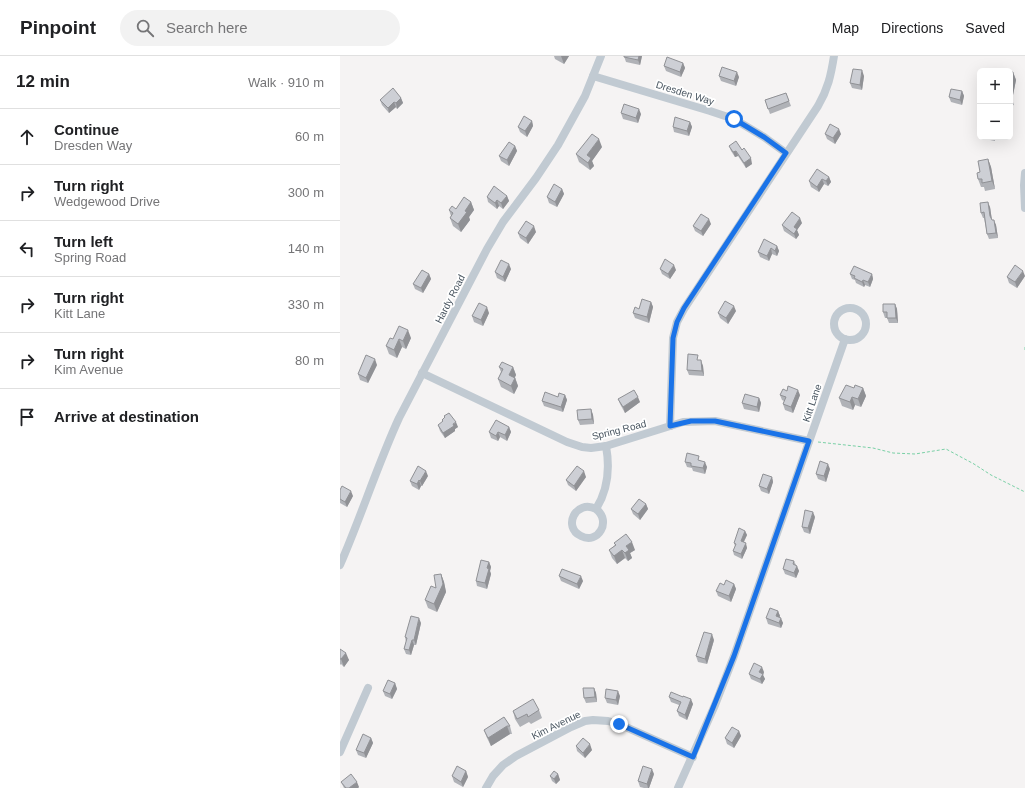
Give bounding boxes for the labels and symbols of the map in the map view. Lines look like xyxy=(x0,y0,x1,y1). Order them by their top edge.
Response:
street label: Dresden Way xyxy=(655,79,715,107)
route start xyxy=(725,110,743,128)
street label: Hardy Road xyxy=(433,273,467,325)
street label: Kitt Lane xyxy=(800,382,824,423)
street label: Spring Road xyxy=(591,418,647,442)
street label: Kim Avenue xyxy=(530,708,583,742)
route end xyxy=(610,715,628,733)

